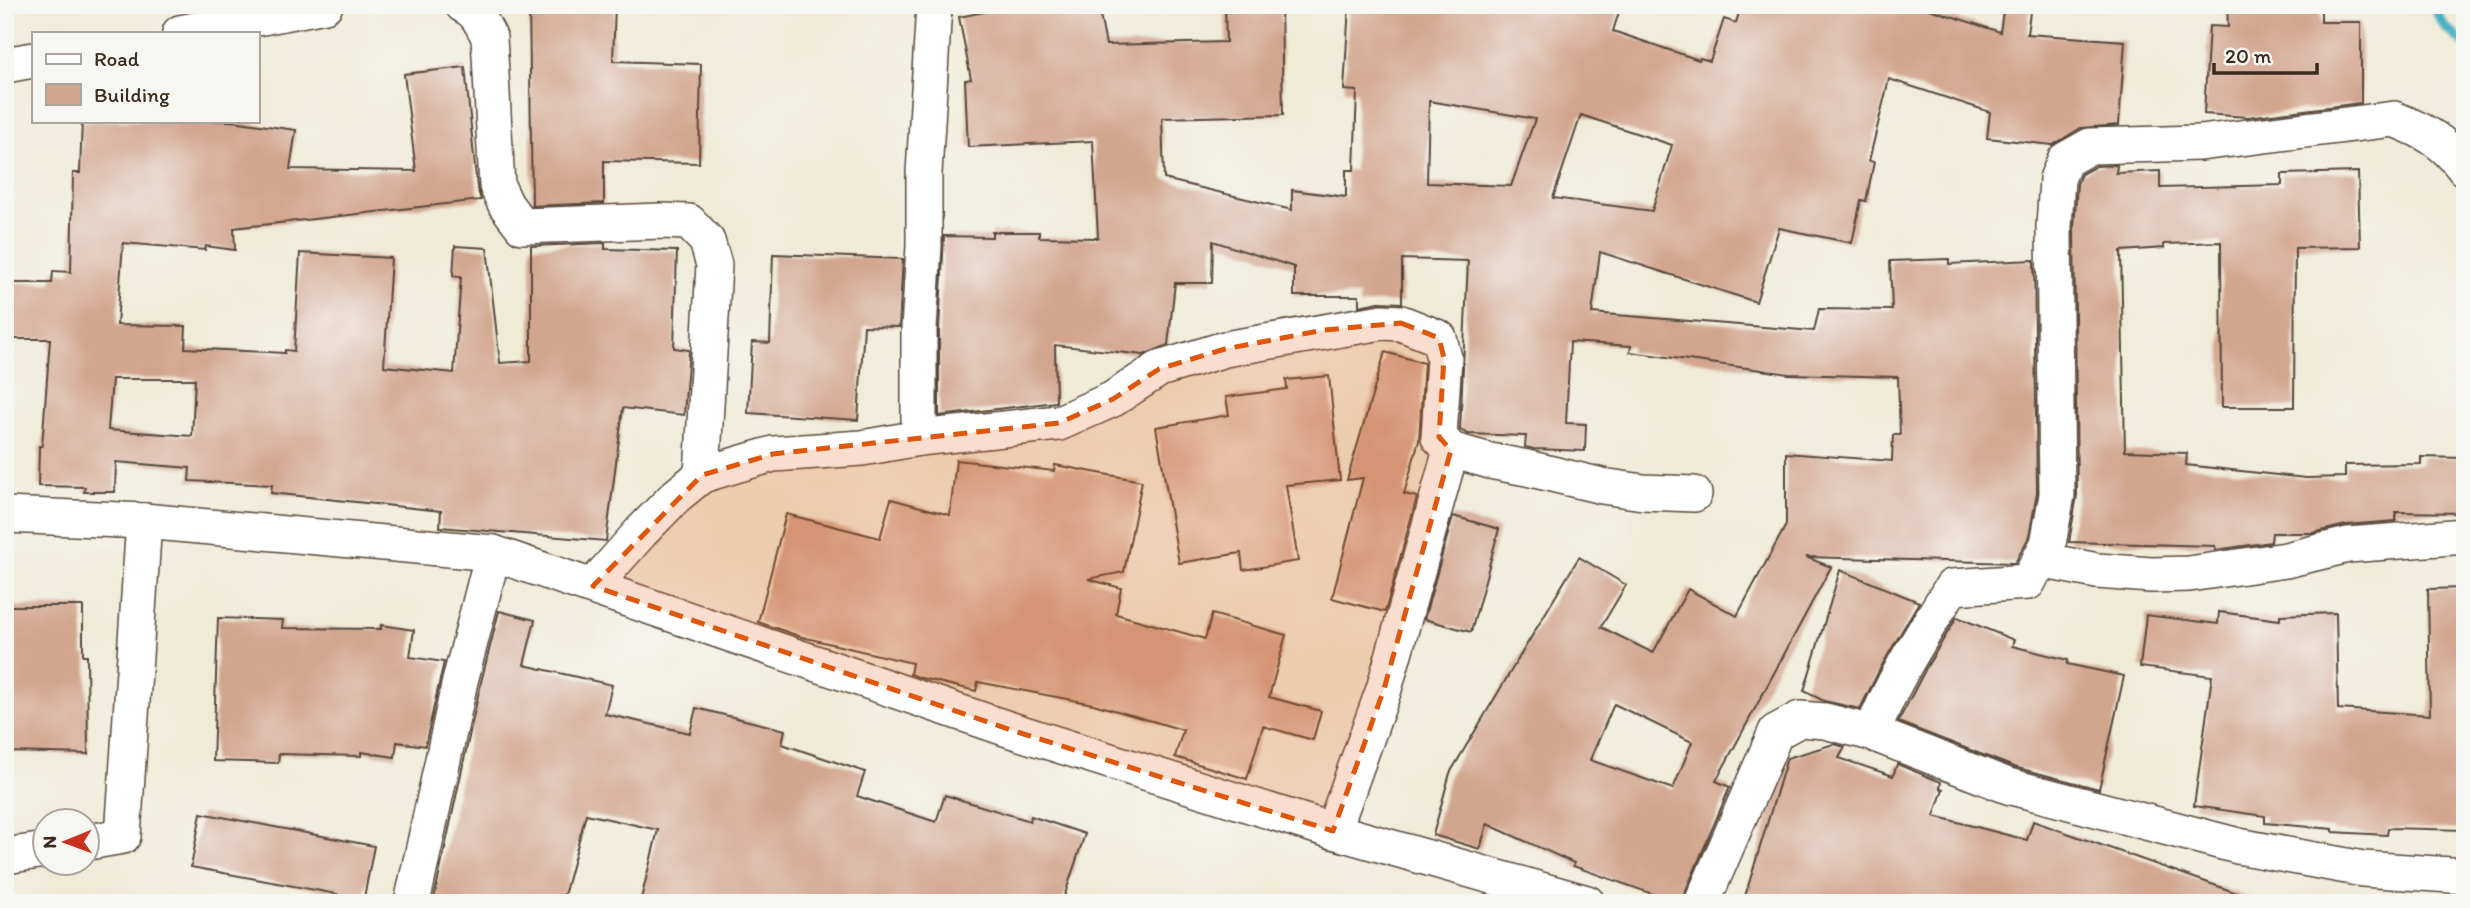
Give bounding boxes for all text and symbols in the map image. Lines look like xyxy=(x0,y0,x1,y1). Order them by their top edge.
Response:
legend xyxy=(32,32,259,122)
scale bar xyxy=(2214,32,2318,76)
text: 20 m xyxy=(2225,43,2272,68)
text: Road xyxy=(94,46,140,71)
text: Building xyxy=(94,82,170,107)
north arrow xyxy=(32,806,102,876)
text: N xyxy=(38,836,61,849)

